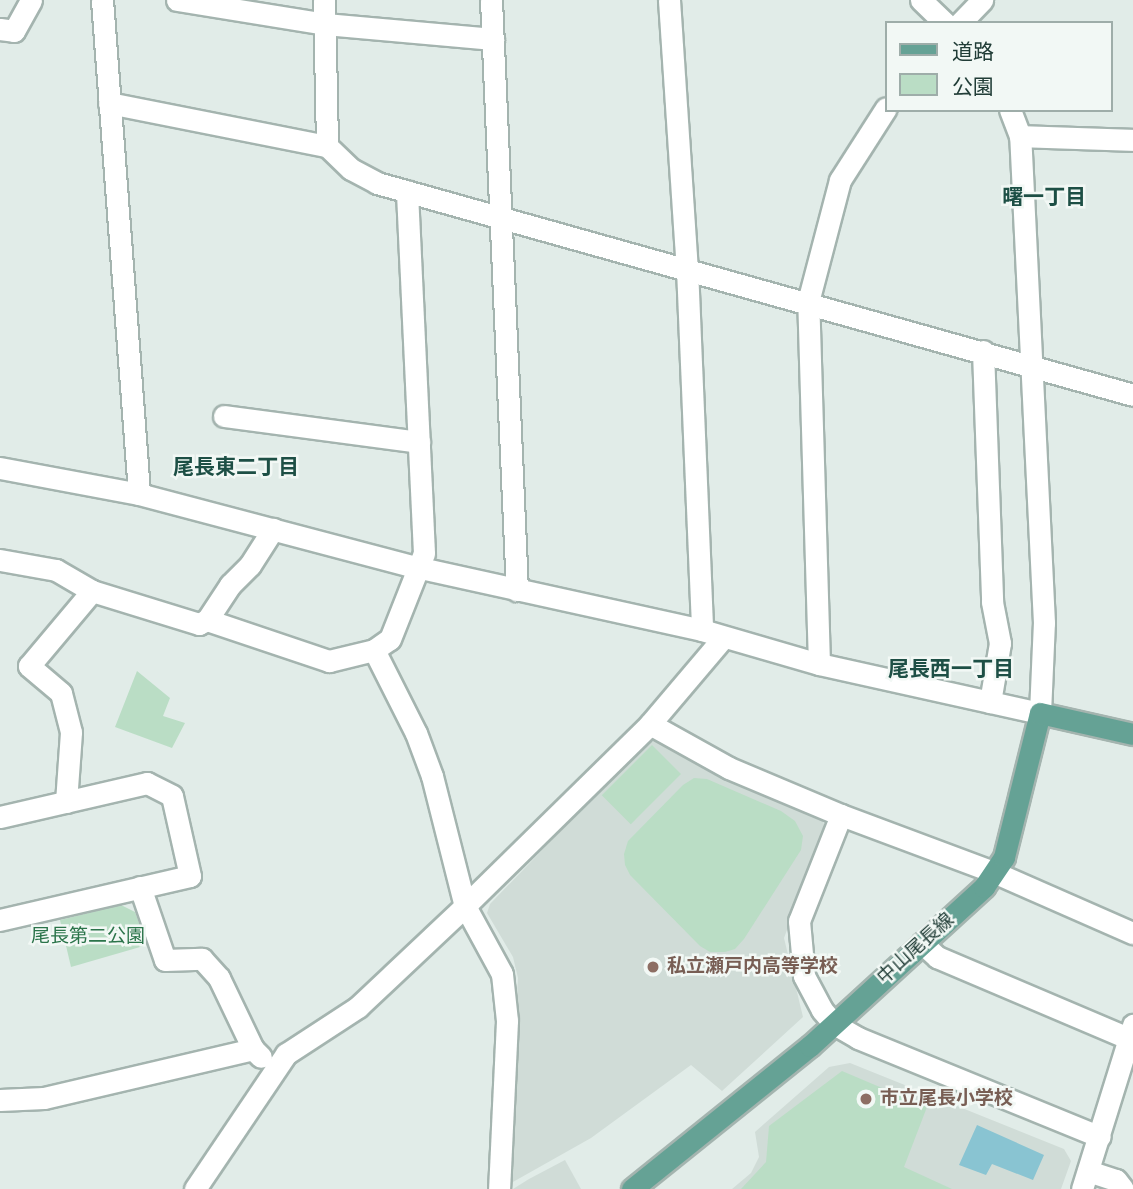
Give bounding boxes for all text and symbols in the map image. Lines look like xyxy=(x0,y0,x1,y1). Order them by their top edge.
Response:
legend xyxy=(884,21,1112,112)
text: 道路 xyxy=(952,40,994,65)
text: 公園 xyxy=(952,75,994,100)
district label: 曙一丁目 xyxy=(1002,185,1086,211)
district label: 尾長東二丁目 xyxy=(173,455,299,481)
district label: 尾長西一丁目 xyxy=(888,657,1014,683)
street label: 中山尾長線 xyxy=(873,909,959,989)
park label: 尾長第二公園 xyxy=(31,926,145,948)
place label: 私立瀬戸内高等学校 xyxy=(667,956,838,978)
marker: 私立瀬戸内高等学校 xyxy=(645,959,661,975)
place label: 市立尾長小学校 xyxy=(880,1088,1013,1110)
marker: 市立尾長小学校 xyxy=(858,1091,874,1107)

